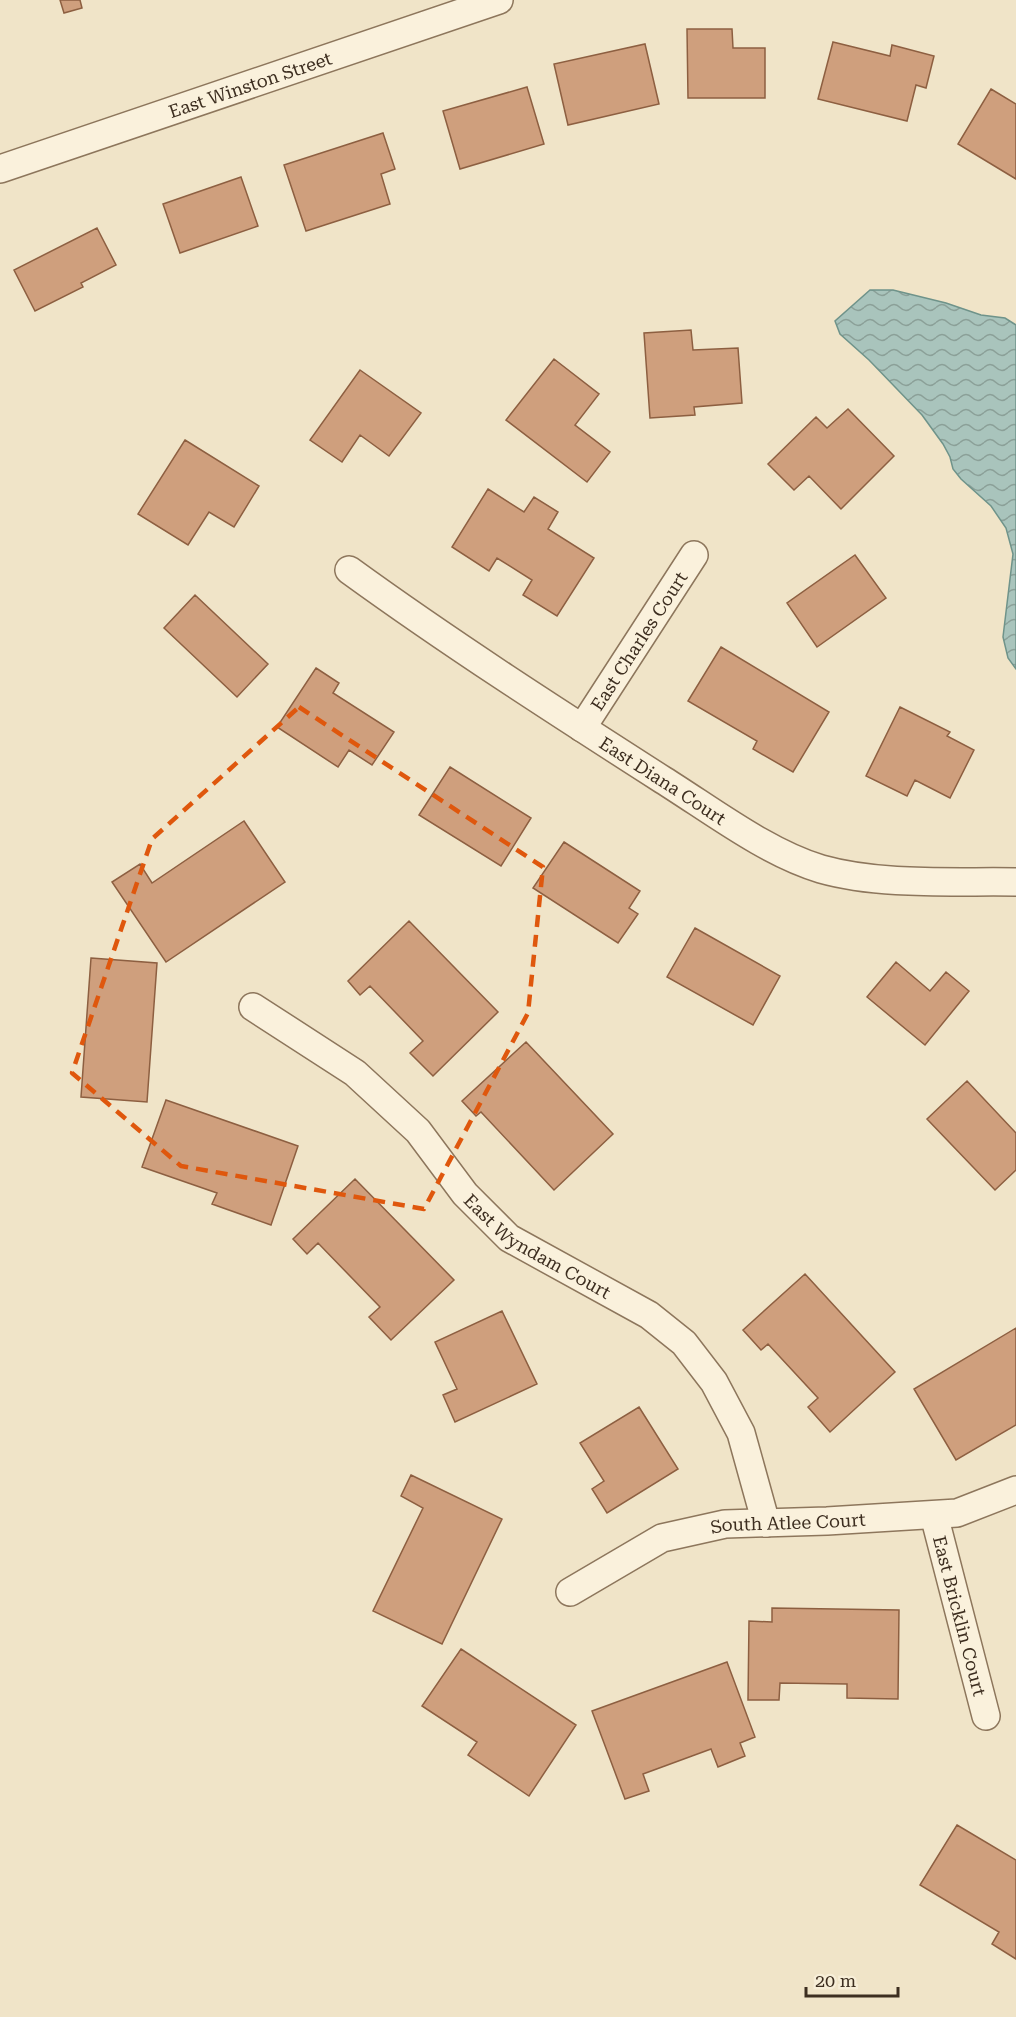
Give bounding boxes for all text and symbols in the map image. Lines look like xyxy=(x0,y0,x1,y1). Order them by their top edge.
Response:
street label: East Winston Street xyxy=(166,47,335,122)
street label: East Charles Court xyxy=(586,567,691,714)
street label: East Diana Court xyxy=(596,732,730,829)
street label: East Wyndam Court xyxy=(460,1189,615,1303)
street label: South Atlee Court xyxy=(708,1508,866,1537)
street label: East Bricklin Court xyxy=(929,1533,991,1698)
scale bar xyxy=(806,1960,898,1998)
text: 20 m xyxy=(815,1970,856,1991)

